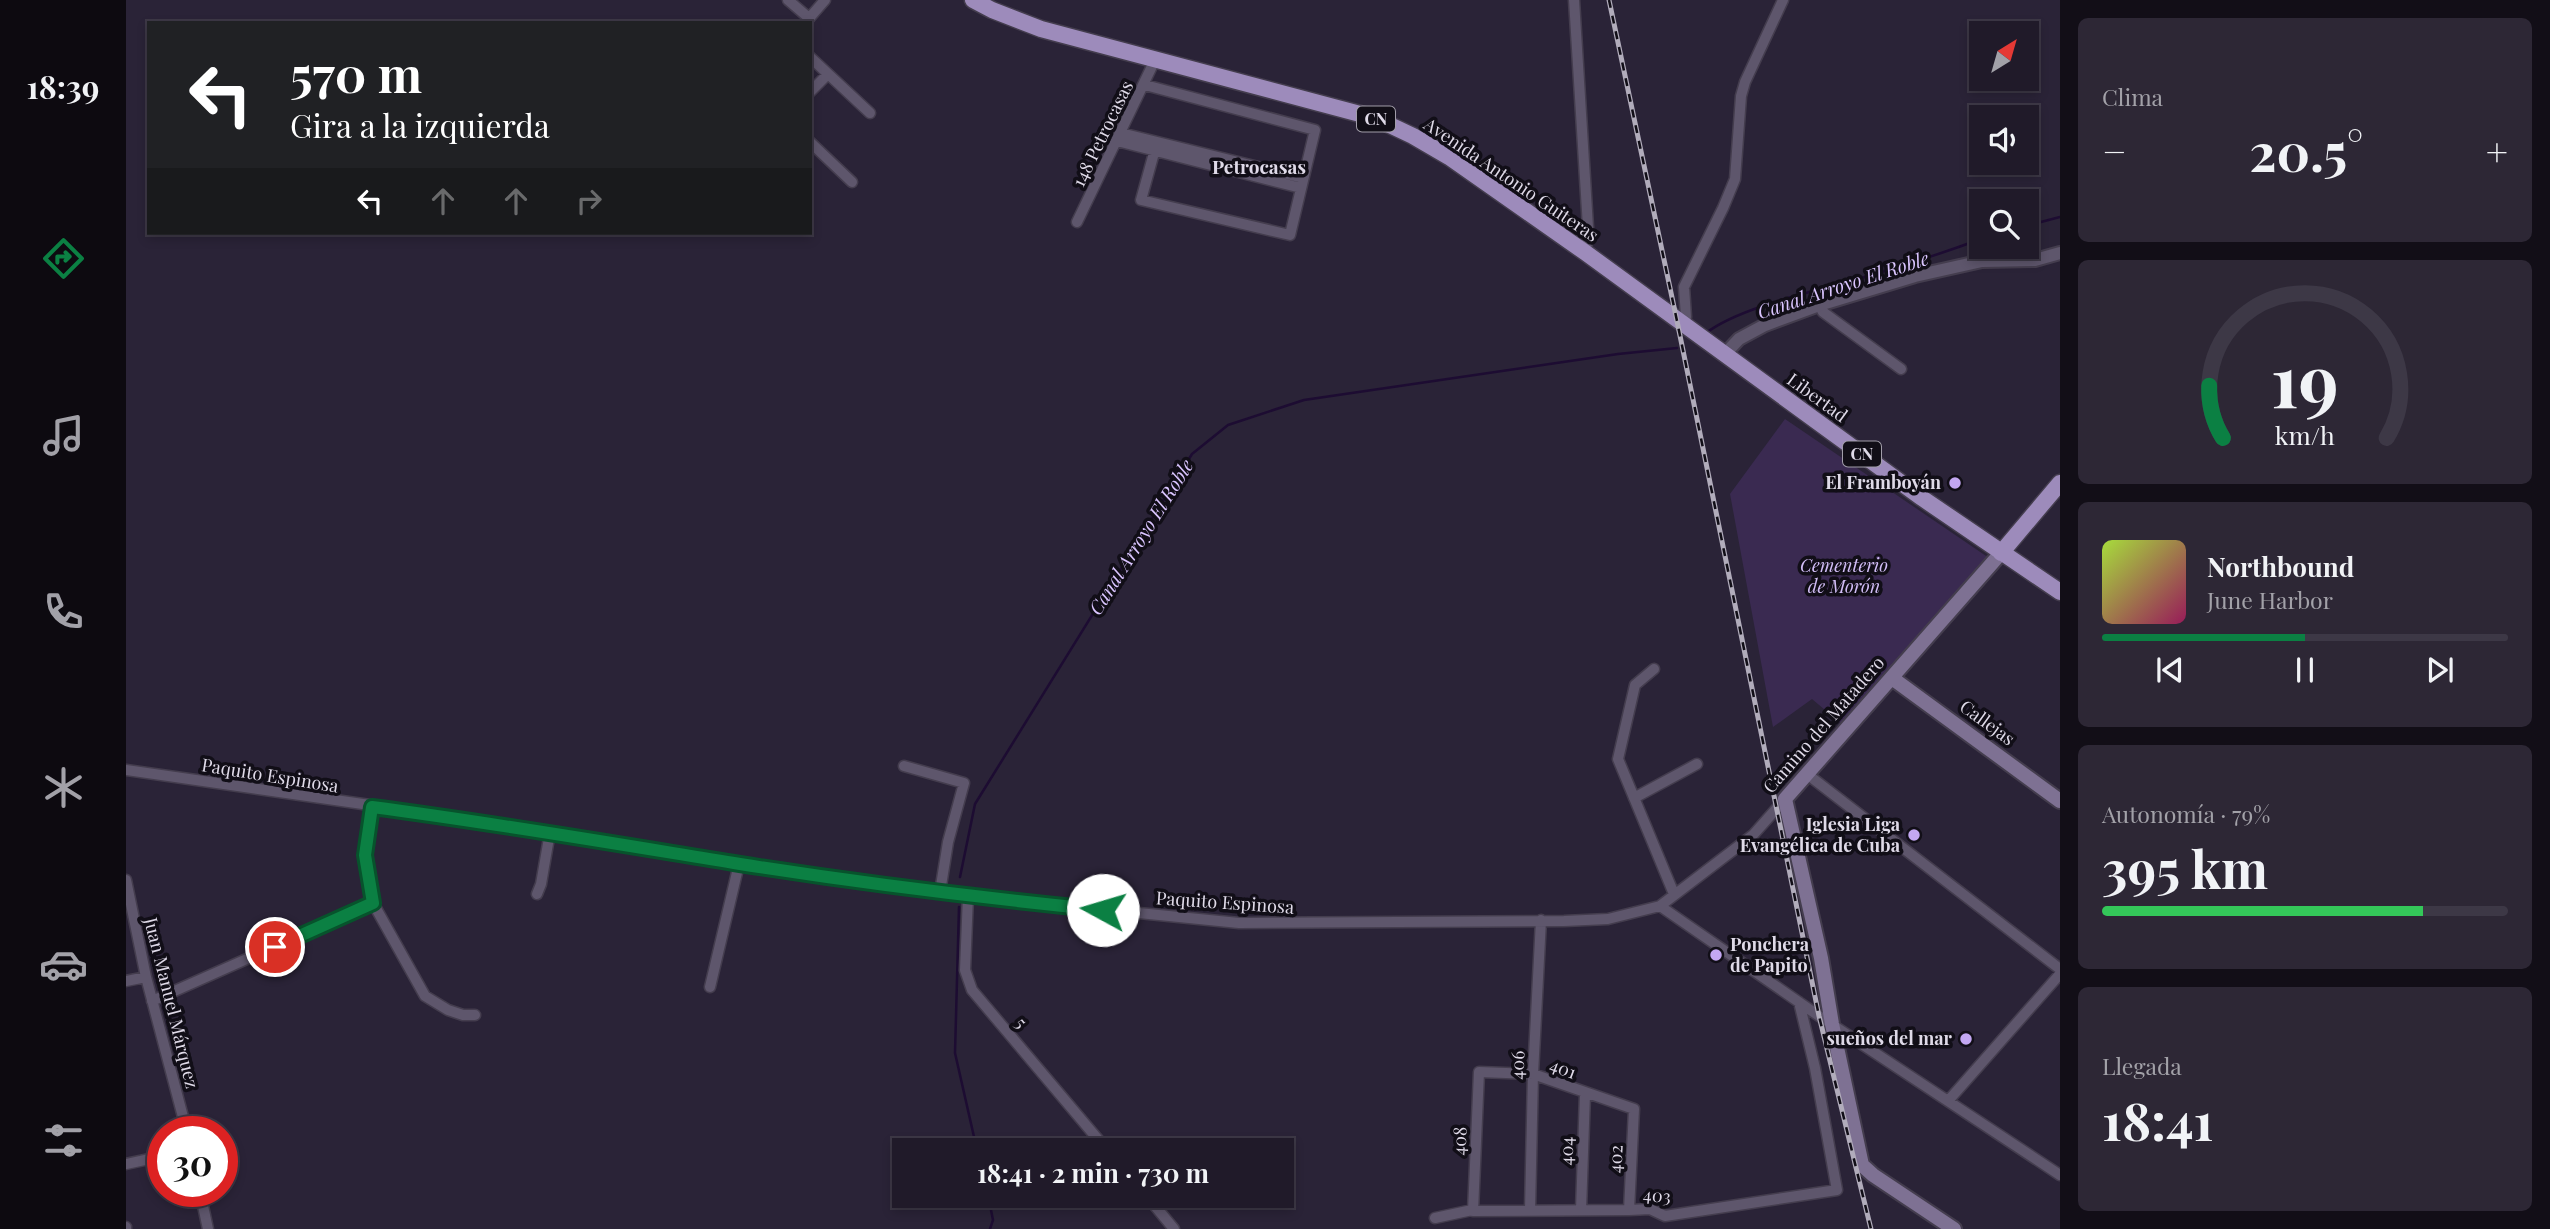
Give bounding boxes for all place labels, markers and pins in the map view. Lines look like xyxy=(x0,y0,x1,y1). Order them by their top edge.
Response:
place label: El Framboyán xyxy=(1825,470,1941,494)
marker: El Framboyán xyxy=(1947,475,1963,491)
place label: Iglesia Liga Evangélica de Cuba xyxy=(1740,812,1901,857)
marker: Iglesia Liga Evangélica de Cuba xyxy=(1906,827,1922,843)
pin xyxy=(245,917,305,977)
place label: Ponchera de Papito xyxy=(1730,932,1810,977)
marker: Ponchera de Papito xyxy=(1708,947,1724,963)
place label: sueños del mar xyxy=(1826,1026,1953,1050)
marker: sueños del mar xyxy=(1958,1031,1974,1047)

